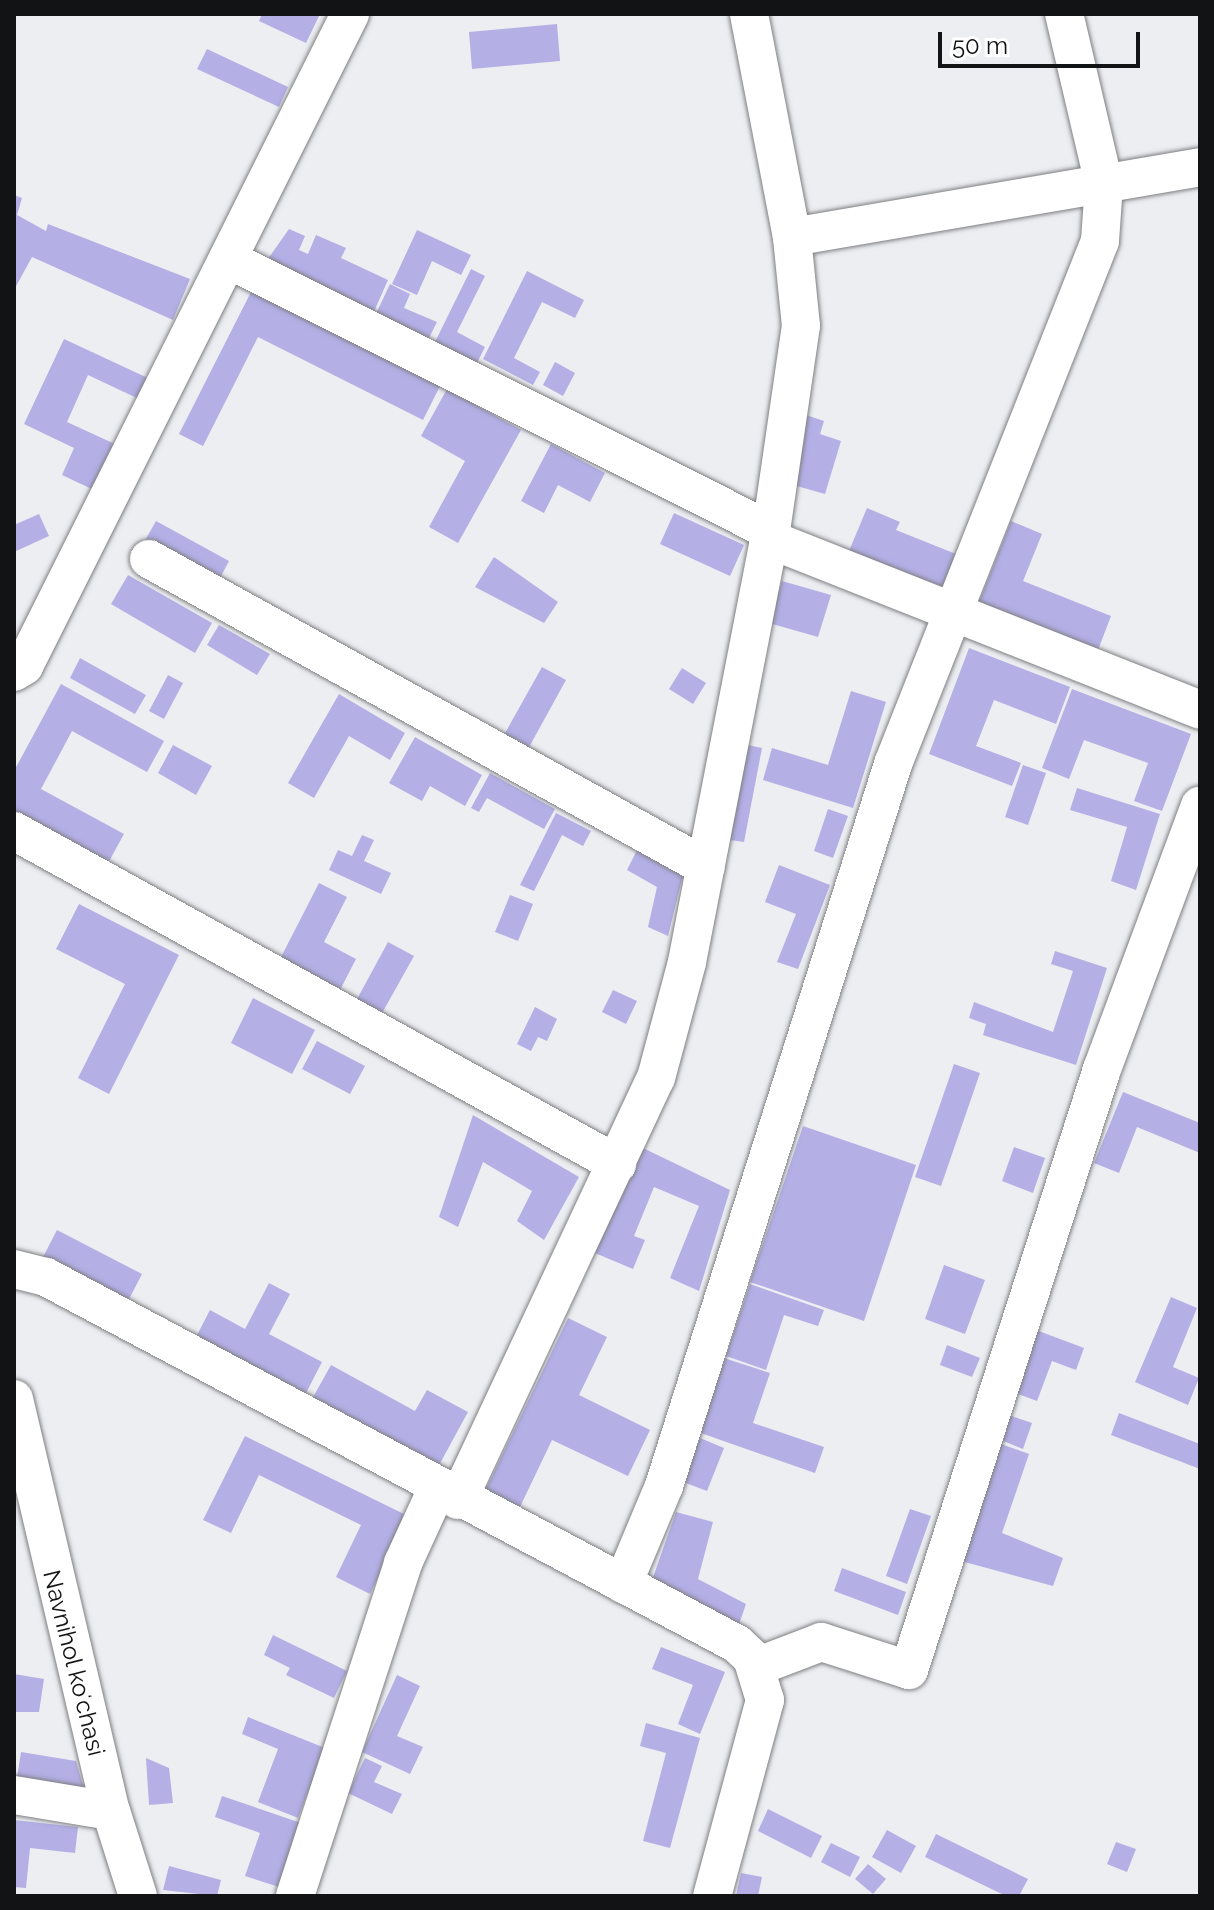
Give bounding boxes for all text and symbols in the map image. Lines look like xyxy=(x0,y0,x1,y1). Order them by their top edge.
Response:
scale bar xyxy=(942,16,1144,66)
text: 50 m xyxy=(952,31,1008,60)
street label: Navnihol koʻchasi xyxy=(37,1567,111,1759)

